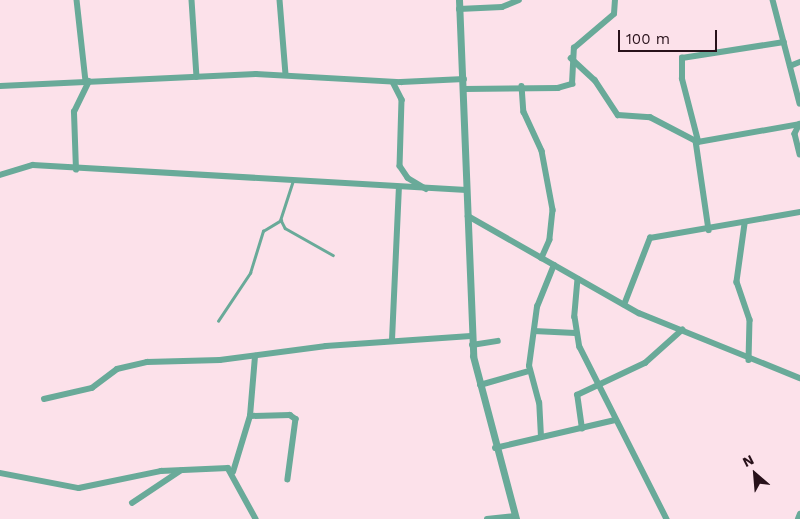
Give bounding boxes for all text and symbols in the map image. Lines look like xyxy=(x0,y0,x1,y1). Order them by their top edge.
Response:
scale bar xyxy=(620,20,719,52)
text: 100 m xyxy=(626,30,670,48)
north arrow xyxy=(730,449,780,499)
text: N xyxy=(740,451,756,470)

